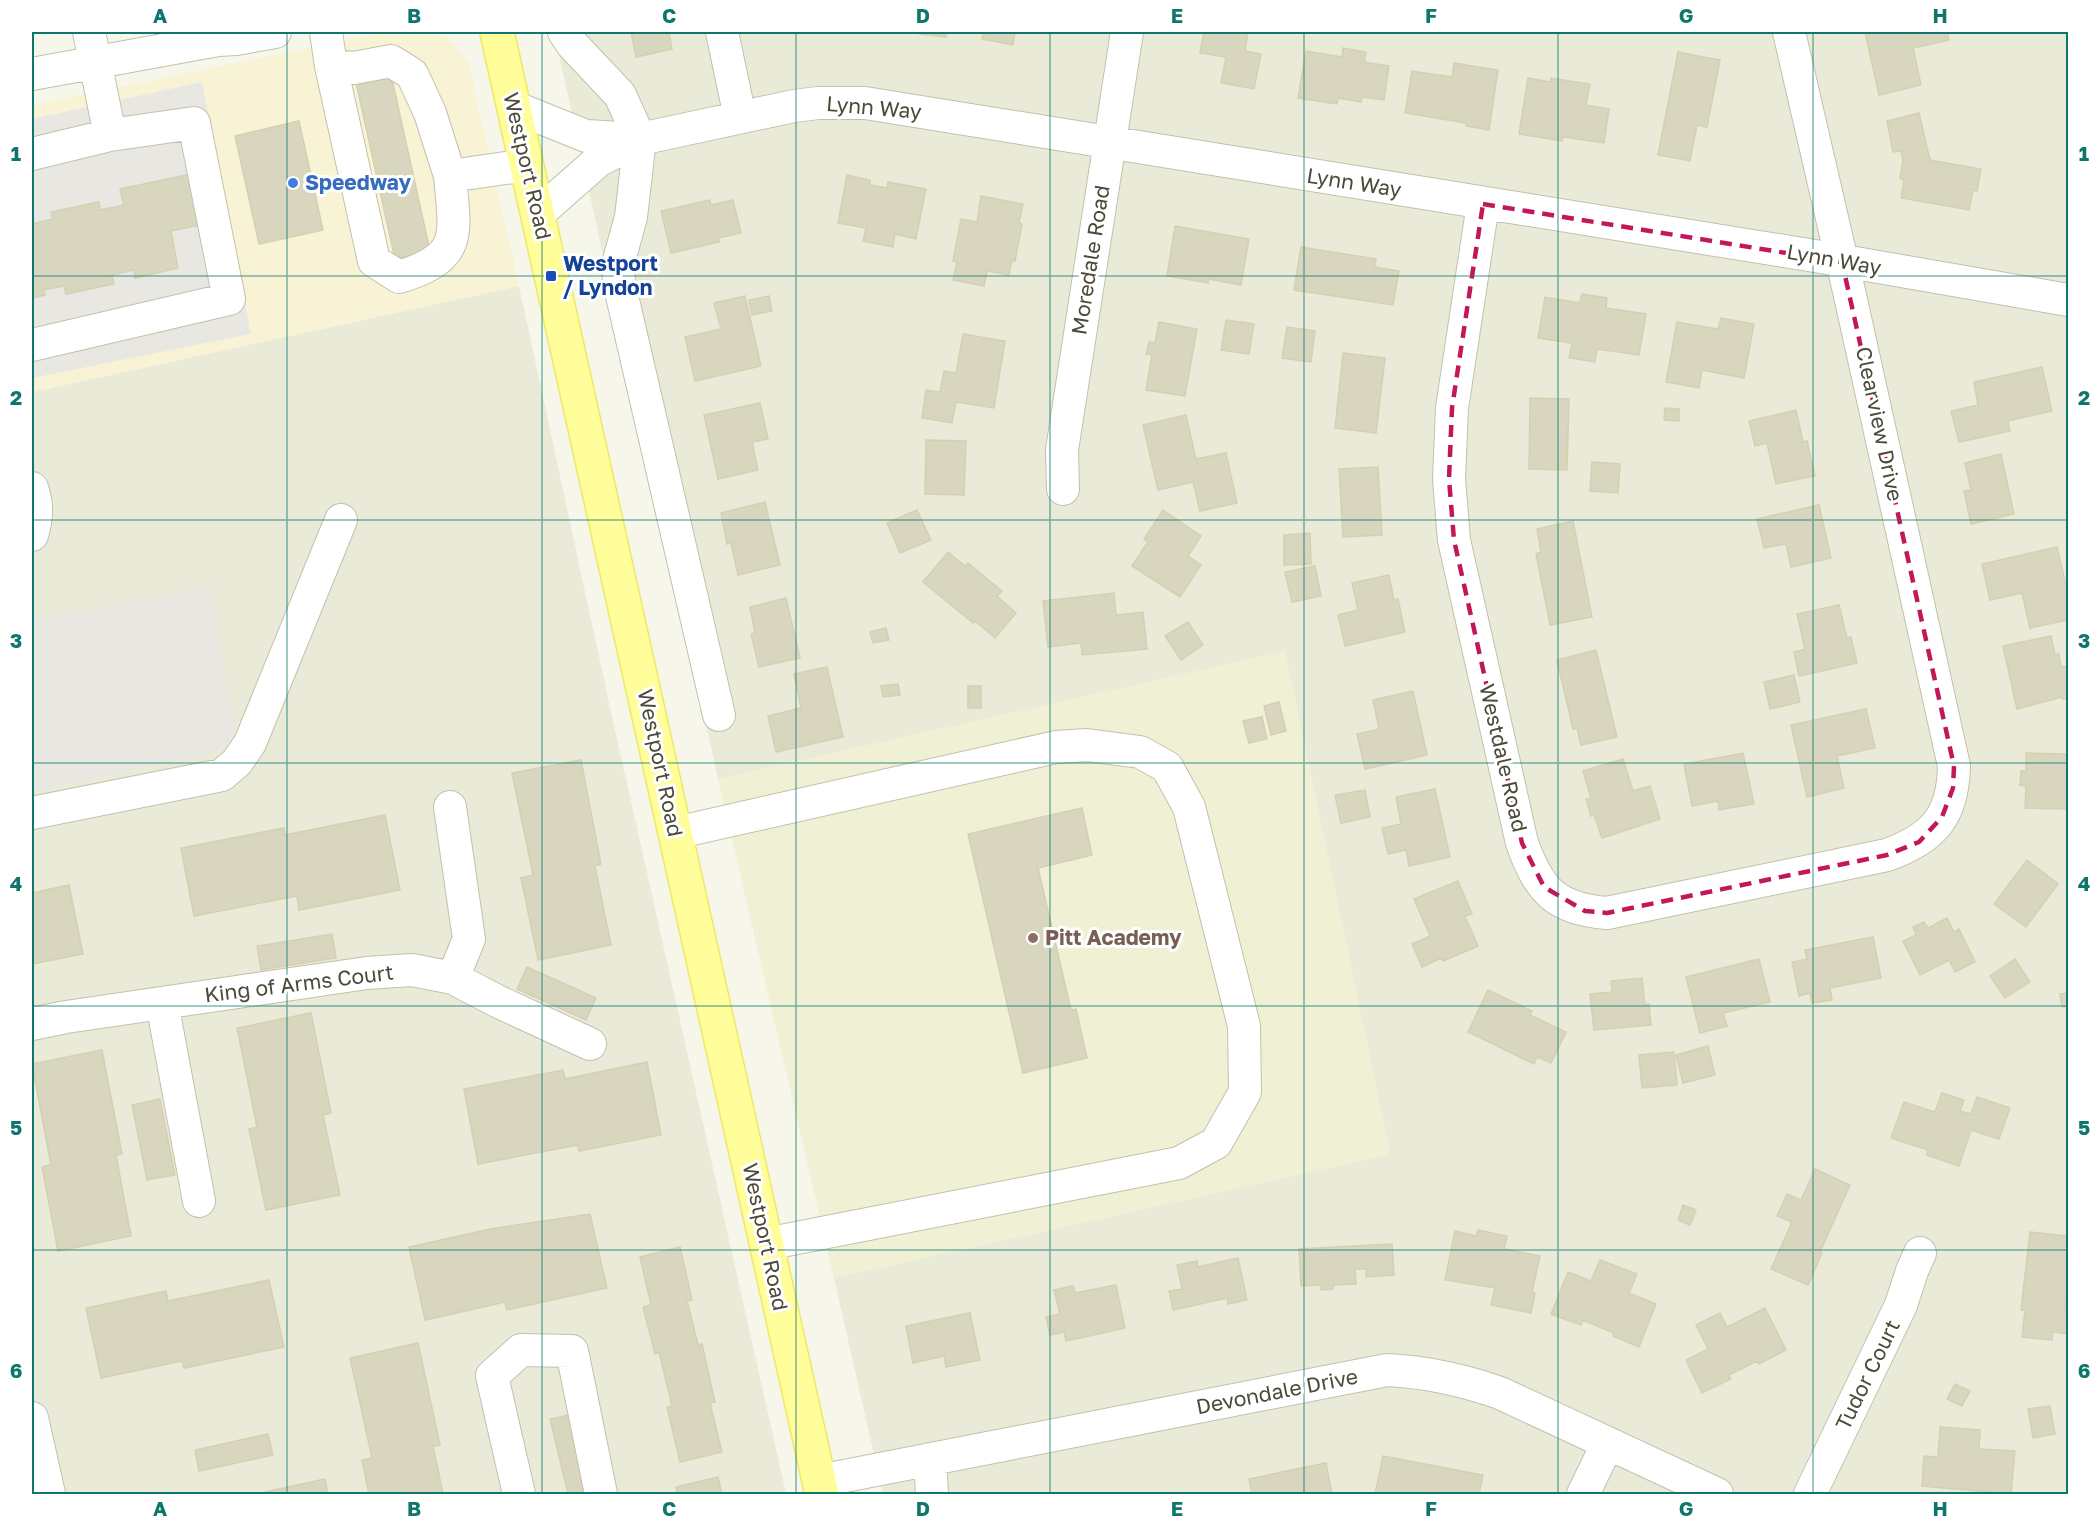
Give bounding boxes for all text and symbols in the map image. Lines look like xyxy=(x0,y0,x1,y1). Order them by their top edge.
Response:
text: A xyxy=(153,3,167,27)
text: B xyxy=(407,3,421,27)
text: C xyxy=(662,3,676,27)
text: D xyxy=(916,3,930,27)
text: E xyxy=(1171,3,1183,27)
text: F xyxy=(1425,3,1437,27)
text: G xyxy=(1679,3,1693,27)
text: H xyxy=(1932,3,1948,27)
street label: Westport Road xyxy=(498,90,558,242)
street label: Lynn Way xyxy=(825,90,923,124)
text: 1 xyxy=(11,141,21,165)
text: 1 xyxy=(2079,141,2089,165)
street label: Lynn Way xyxy=(1305,162,1404,202)
place label: Speedway xyxy=(305,169,411,195)
marker: Speedway xyxy=(286,176,300,190)
street label: Moredale Road xyxy=(1065,183,1115,336)
street label: Lynn Way xyxy=(1785,238,1884,280)
place label: Westport / Lyndon xyxy=(563,250,658,300)
marker: Westport / Lyndon xyxy=(544,269,558,283)
street label: Clearview Drive xyxy=(1851,344,1909,503)
text: 2 xyxy=(10,385,22,409)
text: 2 xyxy=(2078,385,2090,409)
text: 3 xyxy=(10,628,22,652)
text: 3 xyxy=(2078,628,2090,652)
street label: Westdale Road xyxy=(1474,681,1534,834)
street label: Westport Road xyxy=(633,687,689,839)
text: 4 xyxy=(10,871,22,895)
text: 4 xyxy=(2078,871,2090,895)
place label: Pitt Academy xyxy=(1045,924,1182,950)
marker: Pitt Academy xyxy=(1026,931,1040,945)
street label: King of Arms Court xyxy=(203,959,395,1008)
text: 5 xyxy=(10,1115,22,1139)
text: 5 xyxy=(2078,1115,2090,1139)
street label: Westport Road xyxy=(738,1161,794,1313)
street label: Tudor Court xyxy=(1829,1315,1905,1434)
text: 6 xyxy=(10,1358,22,1382)
text: 6 xyxy=(2078,1358,2090,1382)
street label: Devondale Drive xyxy=(1194,1363,1360,1419)
text: A xyxy=(153,1496,167,1520)
text: B xyxy=(407,1496,421,1520)
text: C xyxy=(662,1496,676,1520)
text: D xyxy=(916,1496,930,1520)
text: E xyxy=(1171,1496,1183,1520)
text: F xyxy=(1425,1496,1437,1520)
text: G xyxy=(1679,1496,1693,1520)
text: H xyxy=(1932,1496,1948,1520)

